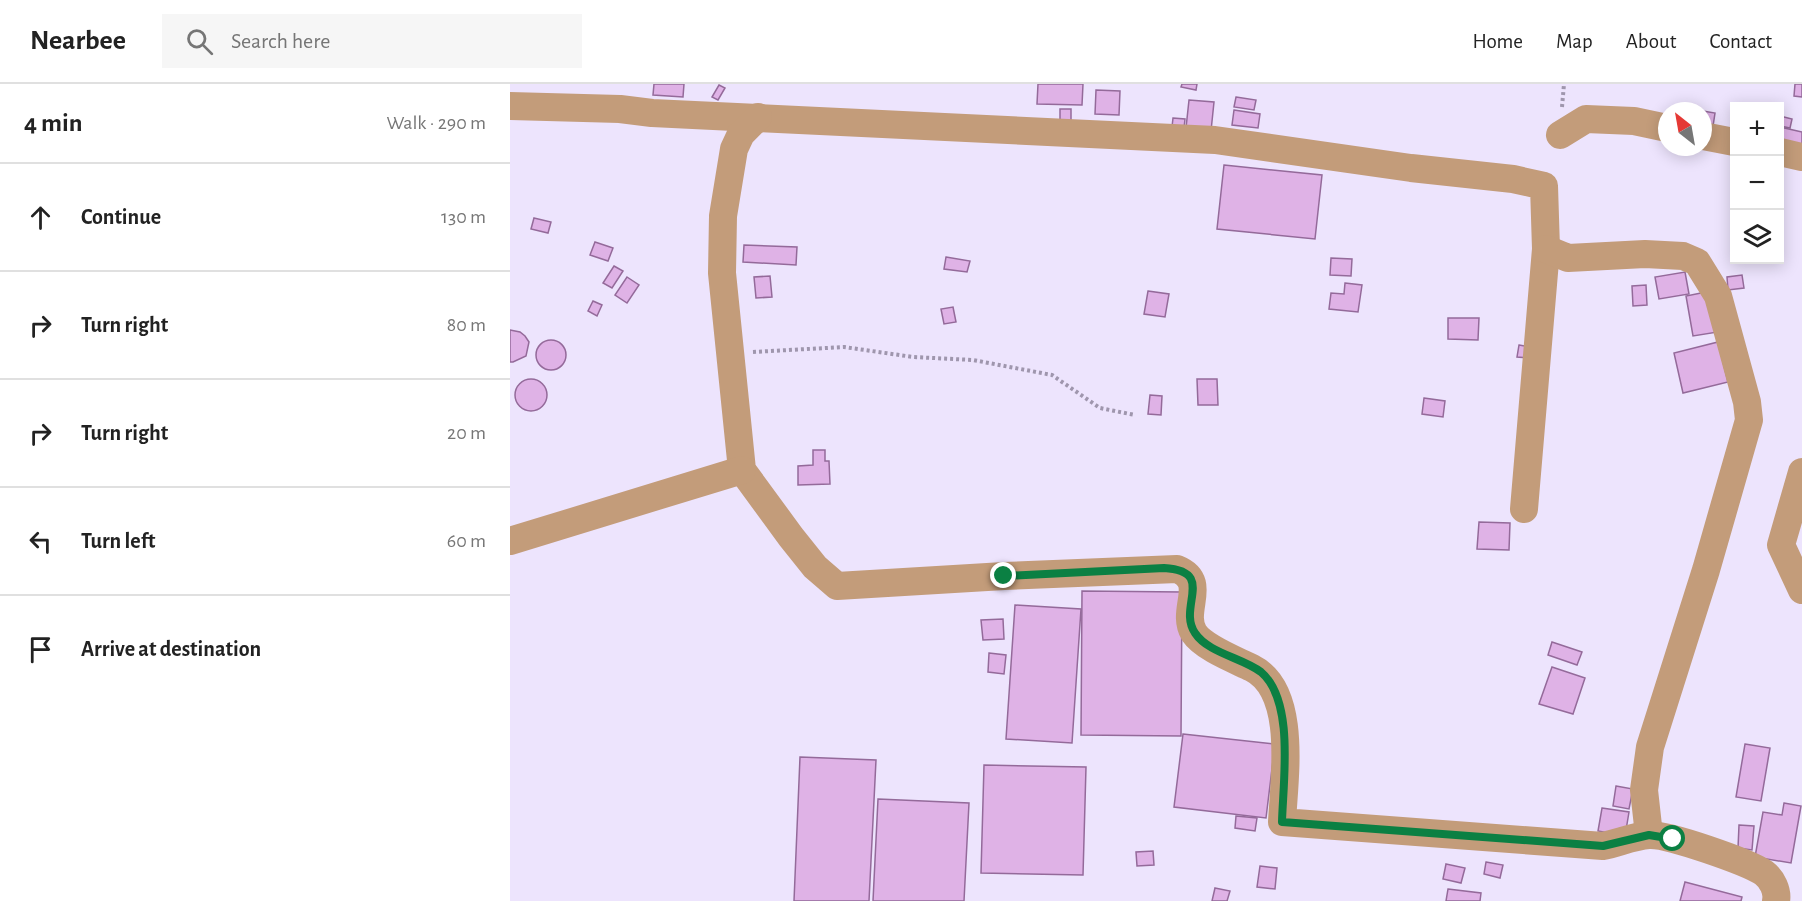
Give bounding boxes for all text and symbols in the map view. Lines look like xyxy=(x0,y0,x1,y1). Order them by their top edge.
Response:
search box xyxy=(162,14,582,68)
icon: search xyxy=(183,25,216,58)
text: Nearbee xyxy=(30,27,126,55)
text: Search here xyxy=(231,30,330,52)
text: Home xyxy=(1472,31,1523,52)
text: Map xyxy=(1556,31,1593,52)
text: About xyxy=(1626,31,1676,52)
text: Contact xyxy=(1709,31,1772,52)
north arrow xyxy=(1658,102,1712,156)
map controls xyxy=(1730,102,1784,264)
button: + xyxy=(1730,102,1784,156)
text: 4 min xyxy=(24,110,83,136)
text: Walk · 290 m xyxy=(386,113,486,133)
button: − xyxy=(1730,156,1784,210)
icon: ahead xyxy=(24,201,57,234)
text: Continue xyxy=(81,206,161,228)
text: 130 m xyxy=(441,207,486,227)
button: layers xyxy=(1730,210,1784,264)
icon: right xyxy=(24,309,57,342)
text: Turn right xyxy=(81,314,168,336)
text: 80 m xyxy=(447,315,486,335)
icon: right xyxy=(24,417,57,450)
text: Turn right xyxy=(81,422,168,444)
text: 20 m xyxy=(447,423,486,443)
icon: left xyxy=(24,525,57,558)
text: Turn left xyxy=(81,530,155,552)
text: 60 m xyxy=(447,531,486,551)
route end xyxy=(990,562,1016,588)
icon: arrive xyxy=(24,633,57,666)
text: Arrive at destination xyxy=(81,638,261,660)
route start xyxy=(1659,825,1685,851)

